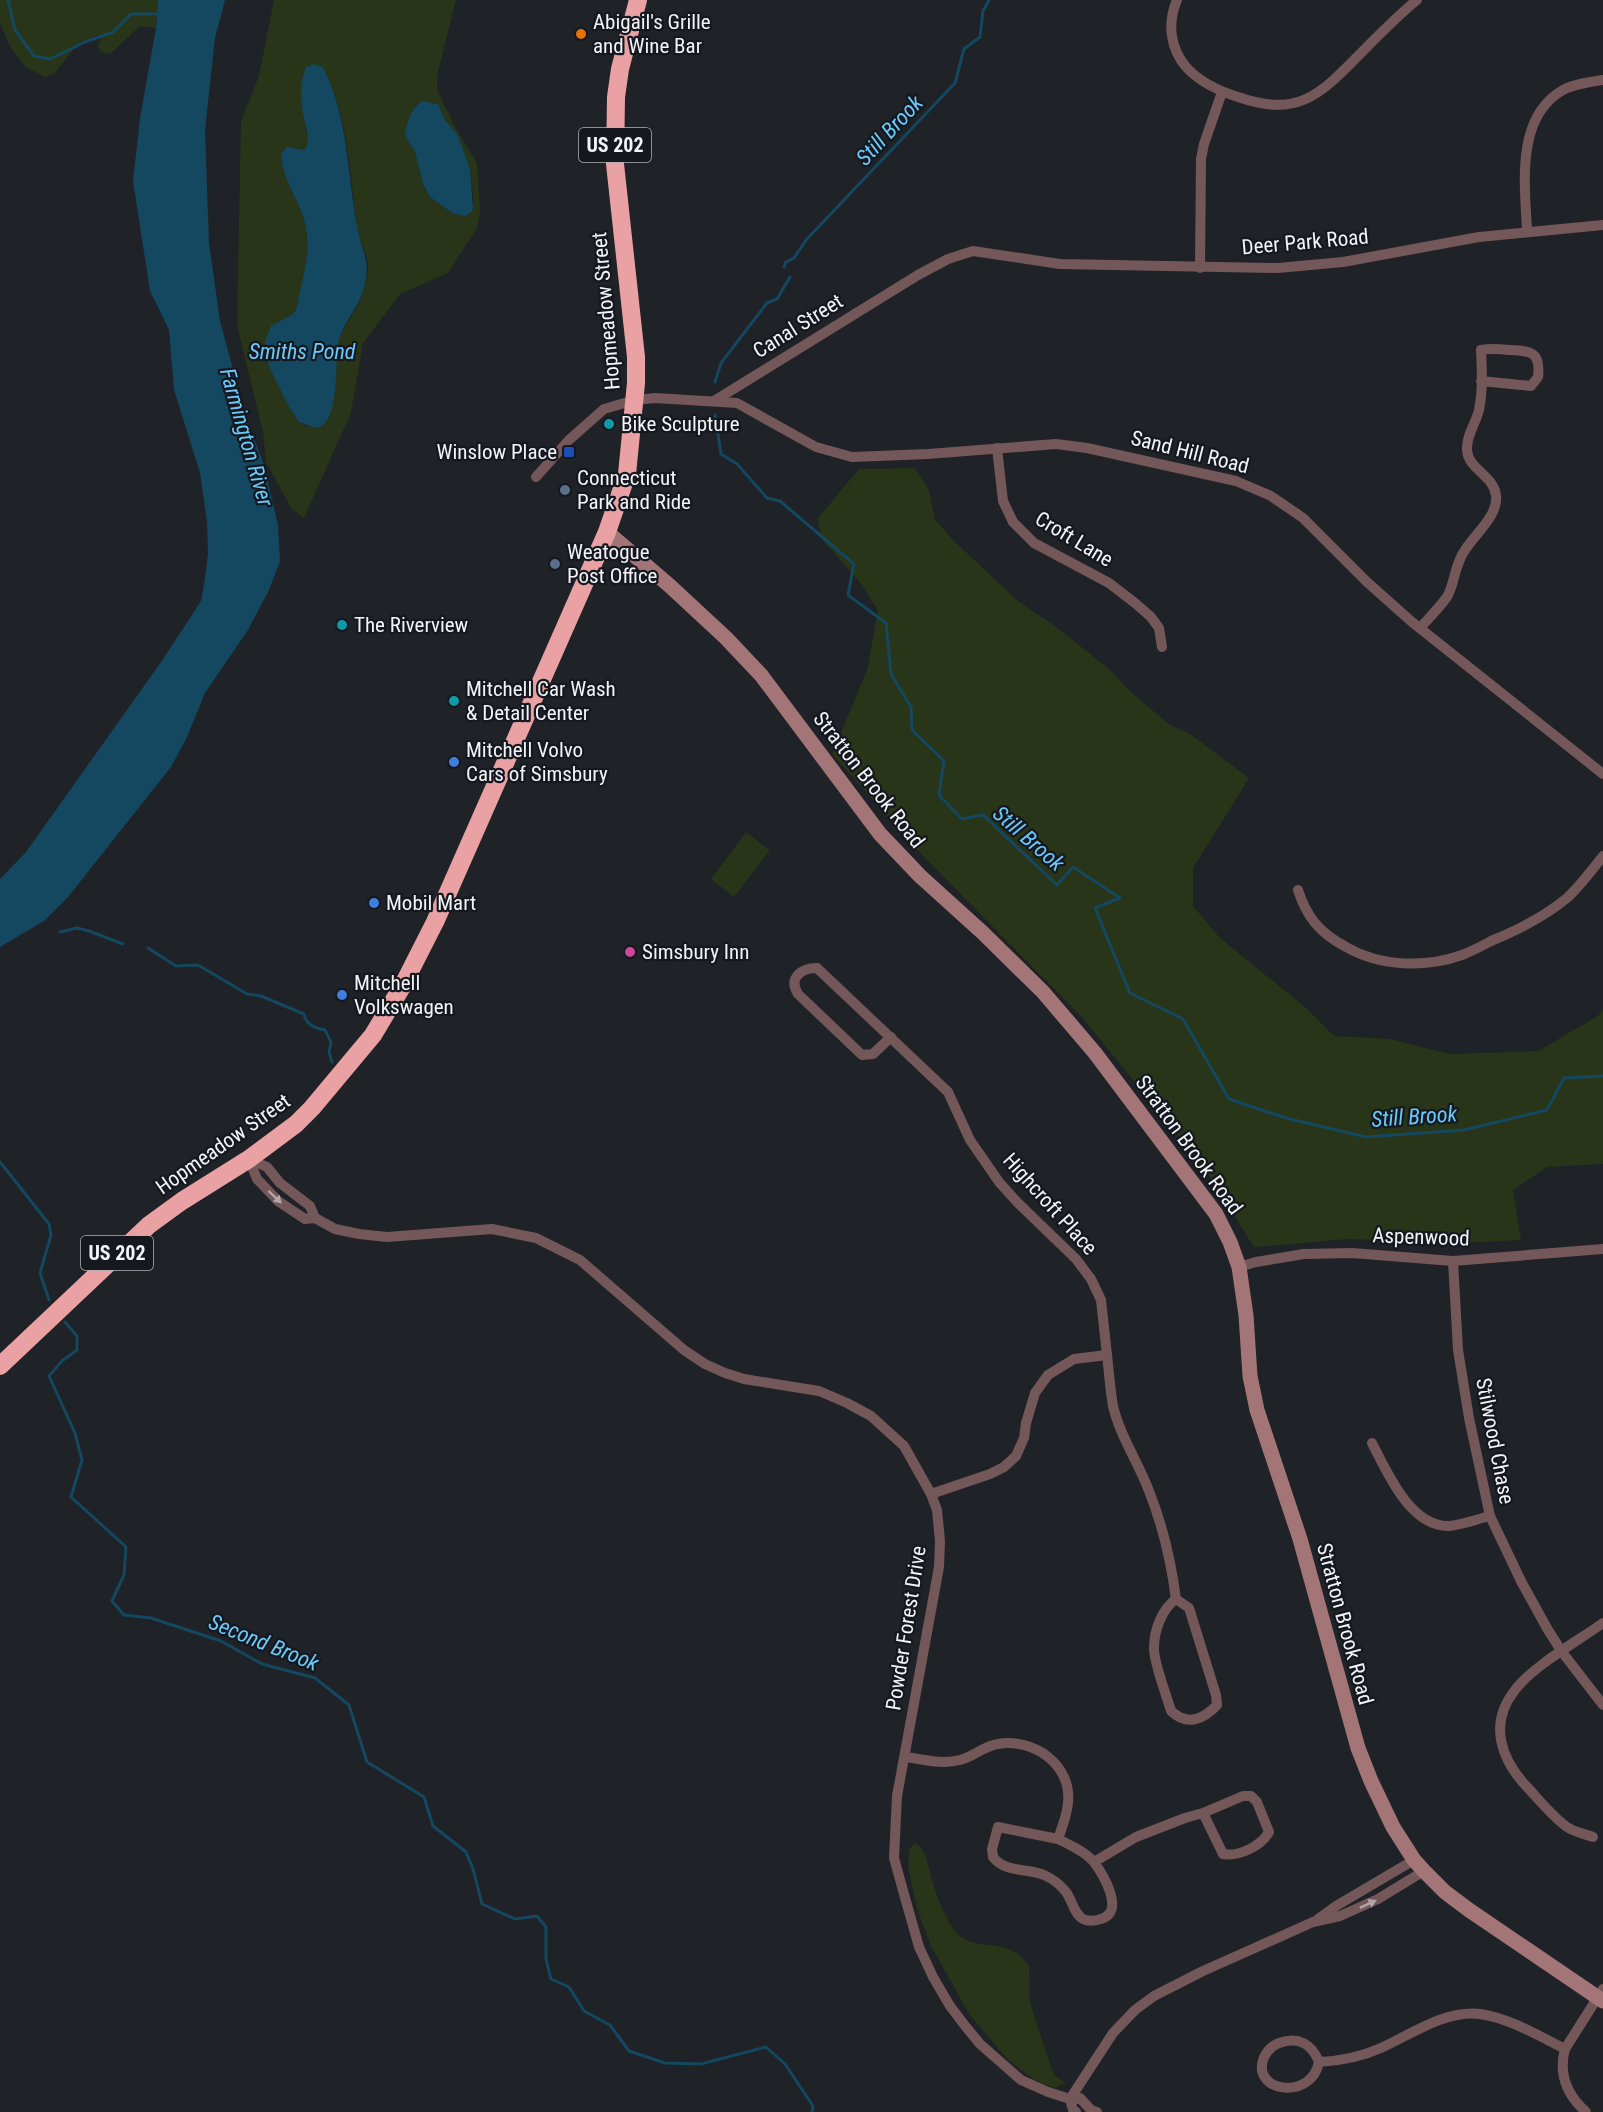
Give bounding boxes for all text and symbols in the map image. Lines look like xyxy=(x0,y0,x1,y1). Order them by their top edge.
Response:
place label: Abigail's Grille and Wine Bar xyxy=(593,10,711,58)
marker: Abigail's Grille and Wine Bar xyxy=(574,27,588,41)
water label: Still Brook xyxy=(851,90,928,170)
road number: US 202 xyxy=(579,128,651,162)
street label: Deer Park Road xyxy=(1241,224,1369,260)
street label: Hopmeadow Street xyxy=(587,231,625,391)
street label: Canal Street xyxy=(749,289,847,363)
water label: Smiths Pond xyxy=(249,339,356,364)
water label: Farmington River xyxy=(215,365,278,509)
place label: Bike Sculpture xyxy=(621,412,740,436)
marker: Bike Sculpture xyxy=(602,417,616,431)
street label: Sand Hill Road xyxy=(1128,426,1252,478)
place label: Winslow Place xyxy=(437,440,557,464)
marker: Winslow Place xyxy=(562,445,576,459)
place label: Connecticut Park and Ride xyxy=(577,466,691,514)
marker: Connecticut Park and Ride xyxy=(558,483,572,497)
street label: Croft Lane xyxy=(1031,506,1117,572)
place label: Weatogue Post Office xyxy=(567,540,658,588)
marker: Weatogue Post Office xyxy=(548,557,562,571)
place label: The Riverview xyxy=(354,613,469,637)
marker: The Riverview xyxy=(335,618,349,632)
place label: Mitchell Car Wash & Detail Center xyxy=(466,677,616,725)
marker: Mitchell Car Wash & Detail Center xyxy=(447,694,461,708)
street label: Stratton Brook Road xyxy=(808,707,930,853)
place label: Mitchell Volvo Cars of Simsbury xyxy=(466,738,608,786)
marker: Mitchell Volvo Cars of Simsbury xyxy=(447,755,461,769)
water label: Still Brook xyxy=(988,801,1070,876)
place label: Mobil Mart xyxy=(386,891,476,915)
marker: Mobil Mart xyxy=(367,896,381,910)
place label: Simsbury Inn xyxy=(642,940,749,964)
marker: Simsbury Inn xyxy=(623,945,637,959)
place label: Mitchell Volkswagen xyxy=(354,971,454,1019)
marker: Mitchell Volkswagen xyxy=(335,988,349,1002)
street label: Stratton Brook Road xyxy=(1130,1071,1248,1219)
street label: Hopmeadow Street xyxy=(151,1089,295,1199)
water label: Still Brook xyxy=(1370,1101,1458,1132)
street label: Highcroft Place xyxy=(998,1148,1102,1260)
one-way arrow xyxy=(267,1190,282,1204)
street label: Aspenwood xyxy=(1372,1223,1470,1251)
road number: US 202 xyxy=(81,1236,153,1270)
street label: Stilwood Chase xyxy=(1471,1376,1519,1506)
street label: Stratton Brook Road xyxy=(1312,1541,1378,1707)
street label: Powder Forest Drive xyxy=(881,1544,931,1712)
water label: Second Brook xyxy=(205,1609,323,1676)
one-way arrow xyxy=(1359,1899,1376,1908)

